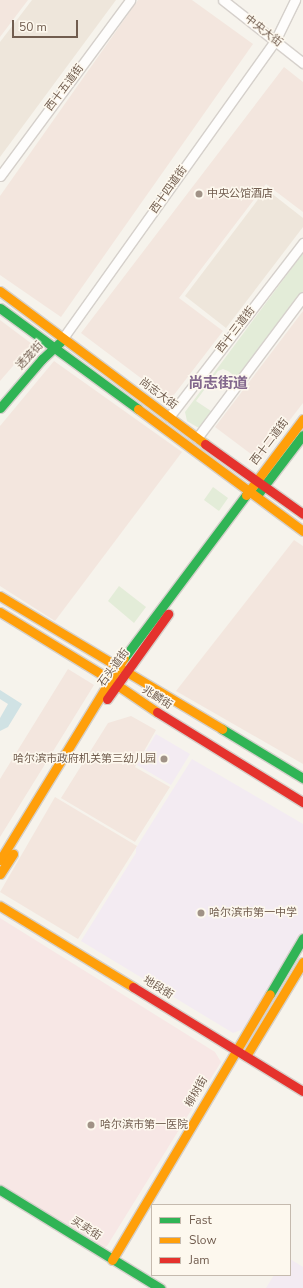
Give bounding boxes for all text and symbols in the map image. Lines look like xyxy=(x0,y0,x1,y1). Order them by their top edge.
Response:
scale bar xyxy=(14,12,80,38)
street label: 中央大街 xyxy=(242,12,284,50)
text: 50 m xyxy=(19,19,47,35)
street label: 西十五道街 xyxy=(43,62,87,114)
street label: 西十四道街 xyxy=(148,164,190,216)
place label: 中央公馆酒店 xyxy=(207,187,273,201)
marker: 中央公馆酒店 xyxy=(194,189,204,199)
street label: 西十三道街 xyxy=(214,304,258,356)
street label: 透笼街 xyxy=(14,339,46,373)
street label: 尚志大街 xyxy=(136,375,180,413)
district label: 尚志街道 xyxy=(188,375,248,393)
street label: 西十二道街 xyxy=(248,416,292,468)
street label: 石头道街 xyxy=(96,646,132,690)
street label: 兆麟街 xyxy=(140,684,174,712)
place label: 哈尔滨市政府机关第三幼儿园 xyxy=(13,752,156,766)
marker: 哈尔滨市政府机关第三幼儿园 xyxy=(159,754,169,764)
place label: 哈尔滨市第一中学 xyxy=(209,906,297,920)
marker: 哈尔滨市第一中学 xyxy=(196,908,206,918)
street label: 地段街 xyxy=(140,974,176,1002)
street label: 柳树街 xyxy=(183,1074,211,1110)
place label: 哈尔滨市第一医院 xyxy=(100,1118,188,1132)
marker: 哈尔滨市第一医院 xyxy=(85,1119,97,1131)
legend xyxy=(151,1204,291,1276)
text: Fast xyxy=(189,1212,212,1228)
street label: 买卖街 xyxy=(69,1215,103,1243)
text: Slow xyxy=(189,1232,217,1248)
text: Jam xyxy=(189,1252,210,1268)

